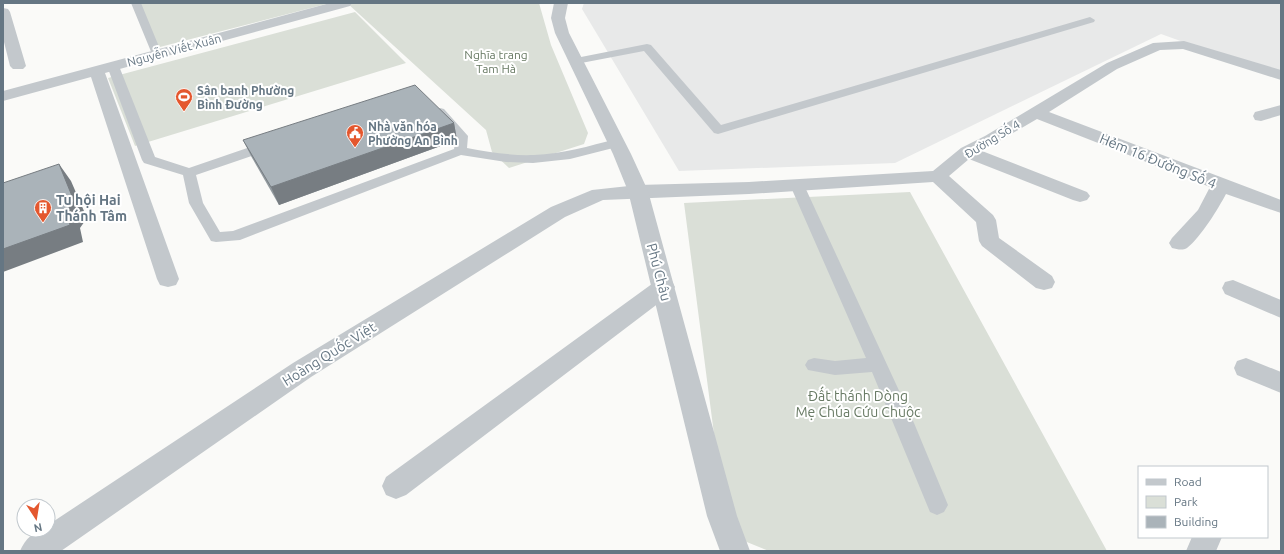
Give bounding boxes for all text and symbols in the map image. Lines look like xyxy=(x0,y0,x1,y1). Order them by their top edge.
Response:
street label: Nguyễn Viết Xuân xyxy=(125,30,222,69)
park label: Nghĩa trang Tam Hà xyxy=(464,48,528,75)
place label: Sân banh Phường Bình Đường xyxy=(197,84,294,111)
sports icon: Sân banh Phường Bình Đường xyxy=(174,87,194,112)
street label: Đường Số 4 xyxy=(962,117,1022,161)
place label: Nhà văn hóa Phường An Bình xyxy=(368,120,458,147)
public building icon: Nhà văn hóa Phường An Bình xyxy=(345,123,365,148)
street label: Hẻm 16 Đường Số 4 xyxy=(1097,128,1220,192)
place label: Tu hội Hai Thánh Tâm xyxy=(56,192,127,224)
building icon: Tu hội Hai Thánh Tâm xyxy=(33,198,53,223)
street label: Phú Châu xyxy=(644,241,674,303)
street label: Hoàng Quốc Việt xyxy=(278,316,379,389)
park label: Đất thánh Dòng Mẹ Chúa Cứu Chuộc xyxy=(795,386,921,420)
legend xyxy=(1138,466,1268,538)
text: Road xyxy=(1174,475,1202,488)
text: Park xyxy=(1174,495,1198,508)
north arrow xyxy=(16,498,56,538)
text: Building xyxy=(1174,515,1218,528)
text: N xyxy=(33,521,43,535)

